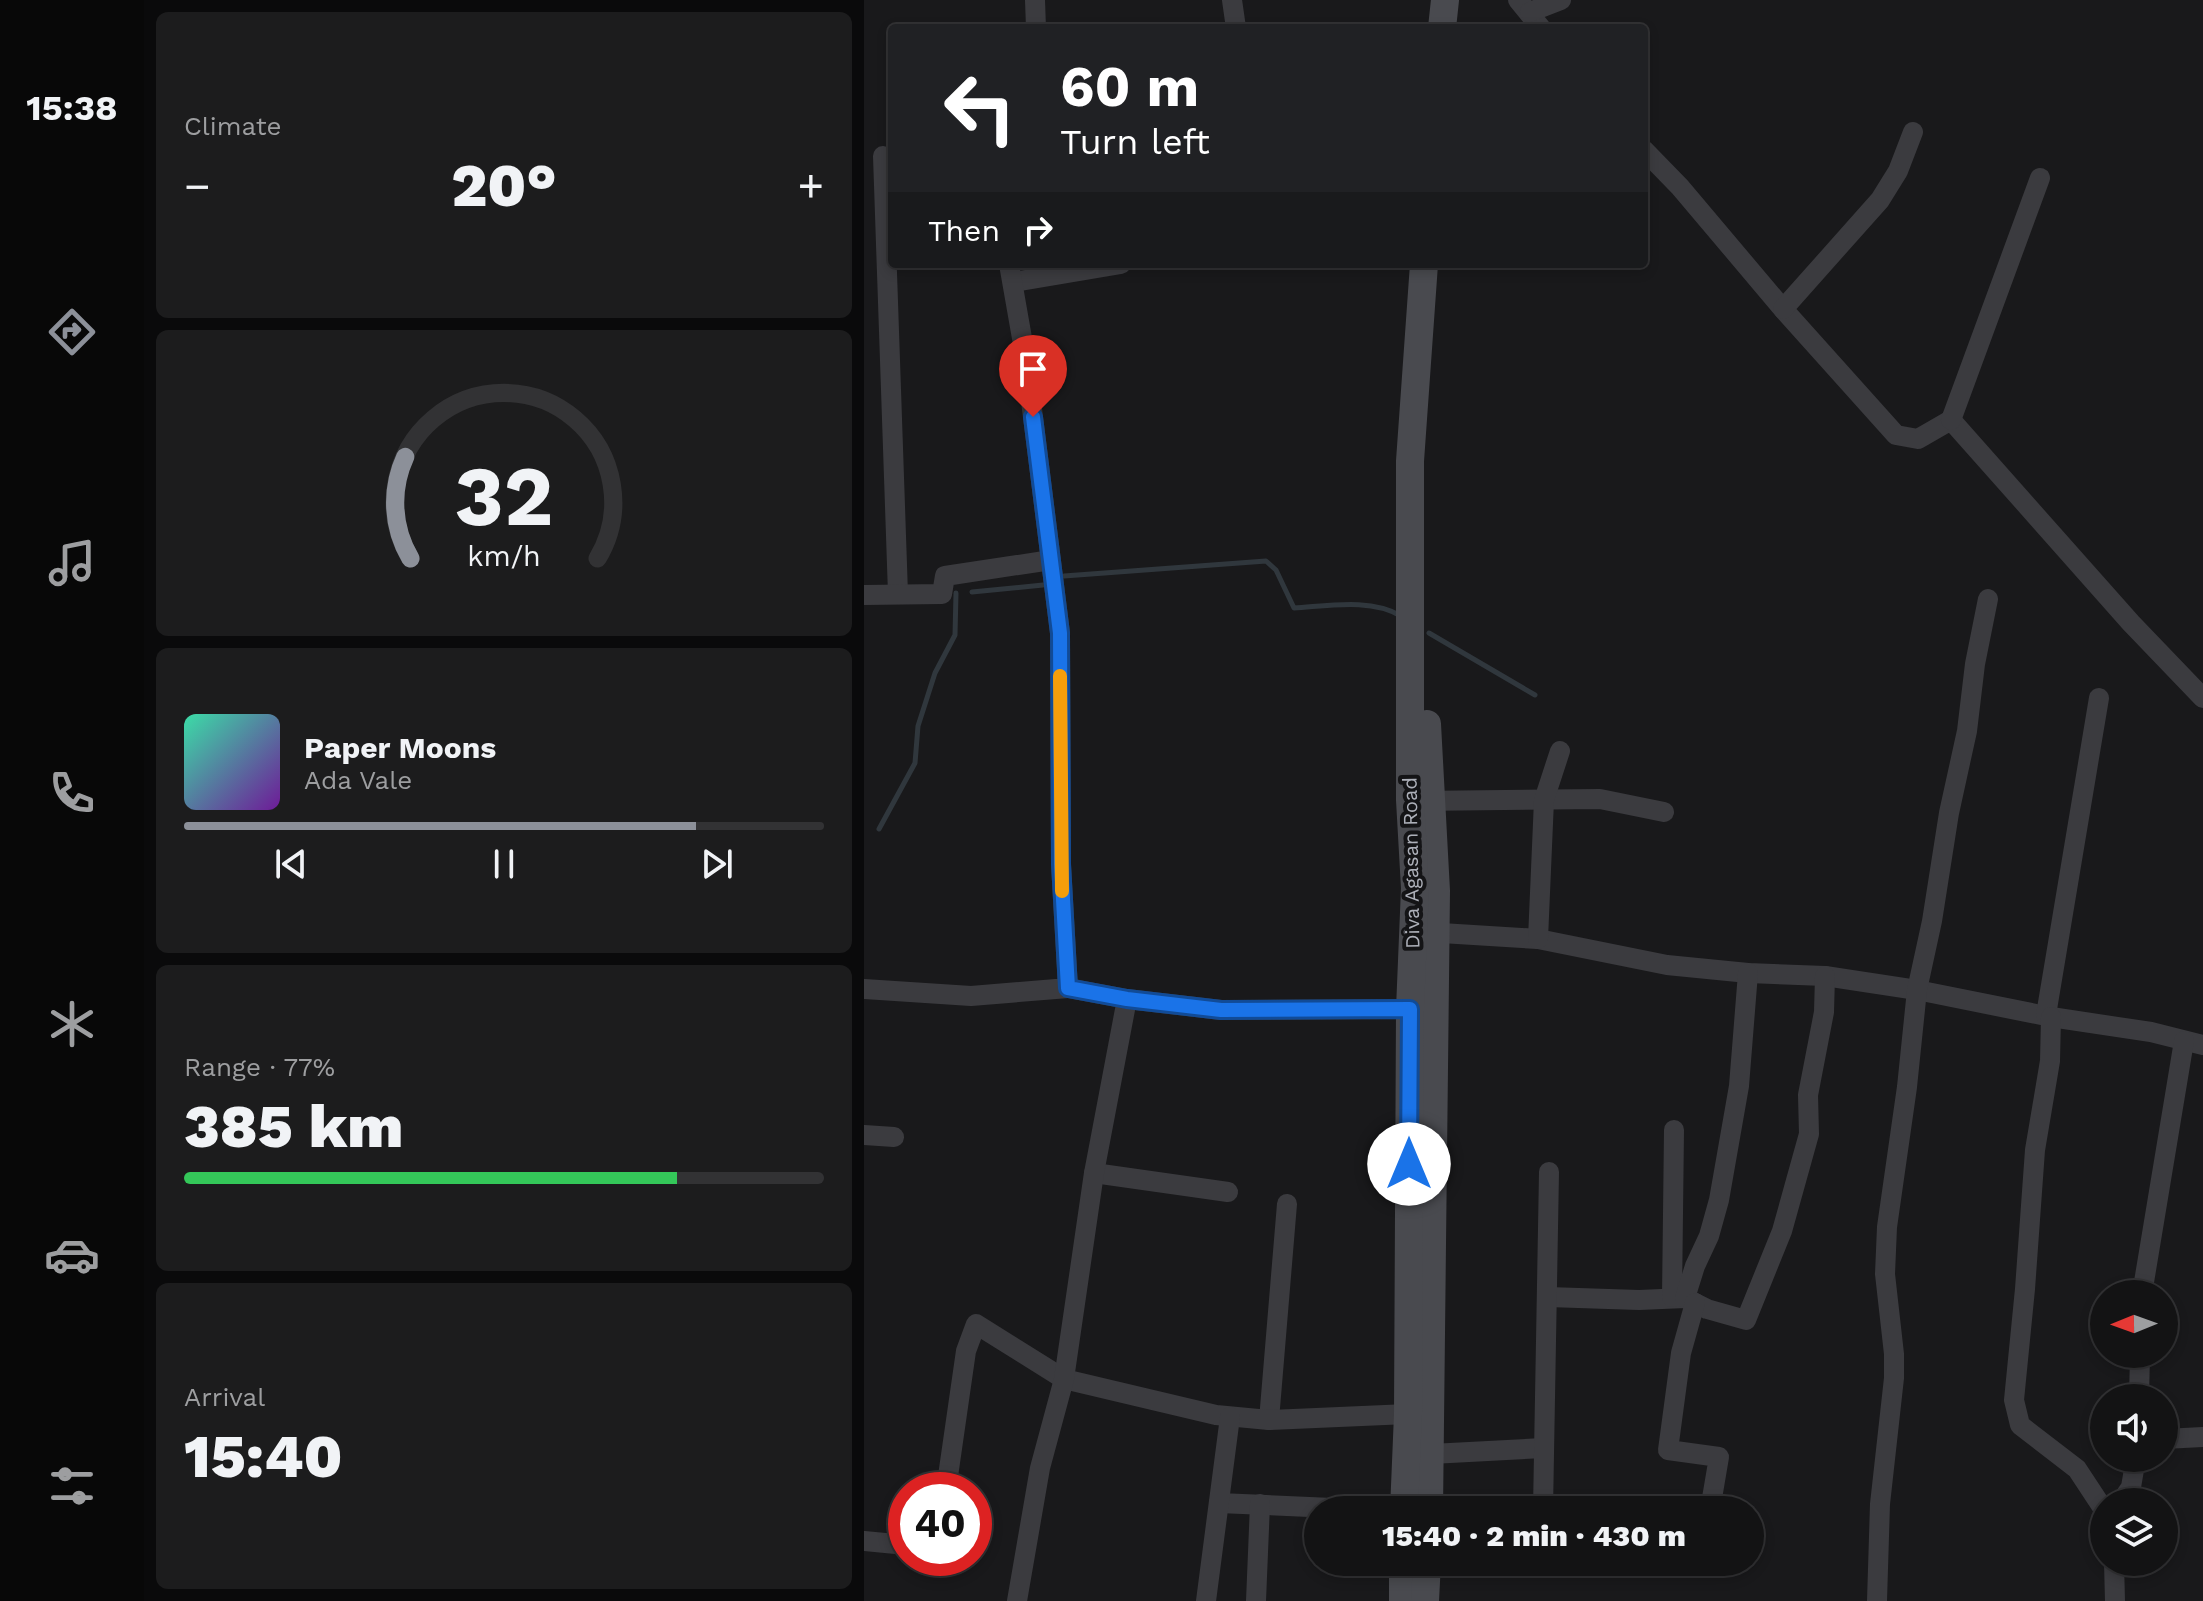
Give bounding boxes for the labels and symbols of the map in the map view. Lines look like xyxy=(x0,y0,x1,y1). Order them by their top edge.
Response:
pin xyxy=(999,335,1067,417)
street label: Diva Agasan Road xyxy=(1398,777,1424,949)
position arrow xyxy=(1367,1122,1451,1206)
north arrow xyxy=(2090,1280,2178,1368)
speed limit sign: 40 xyxy=(888,1472,992,1576)

